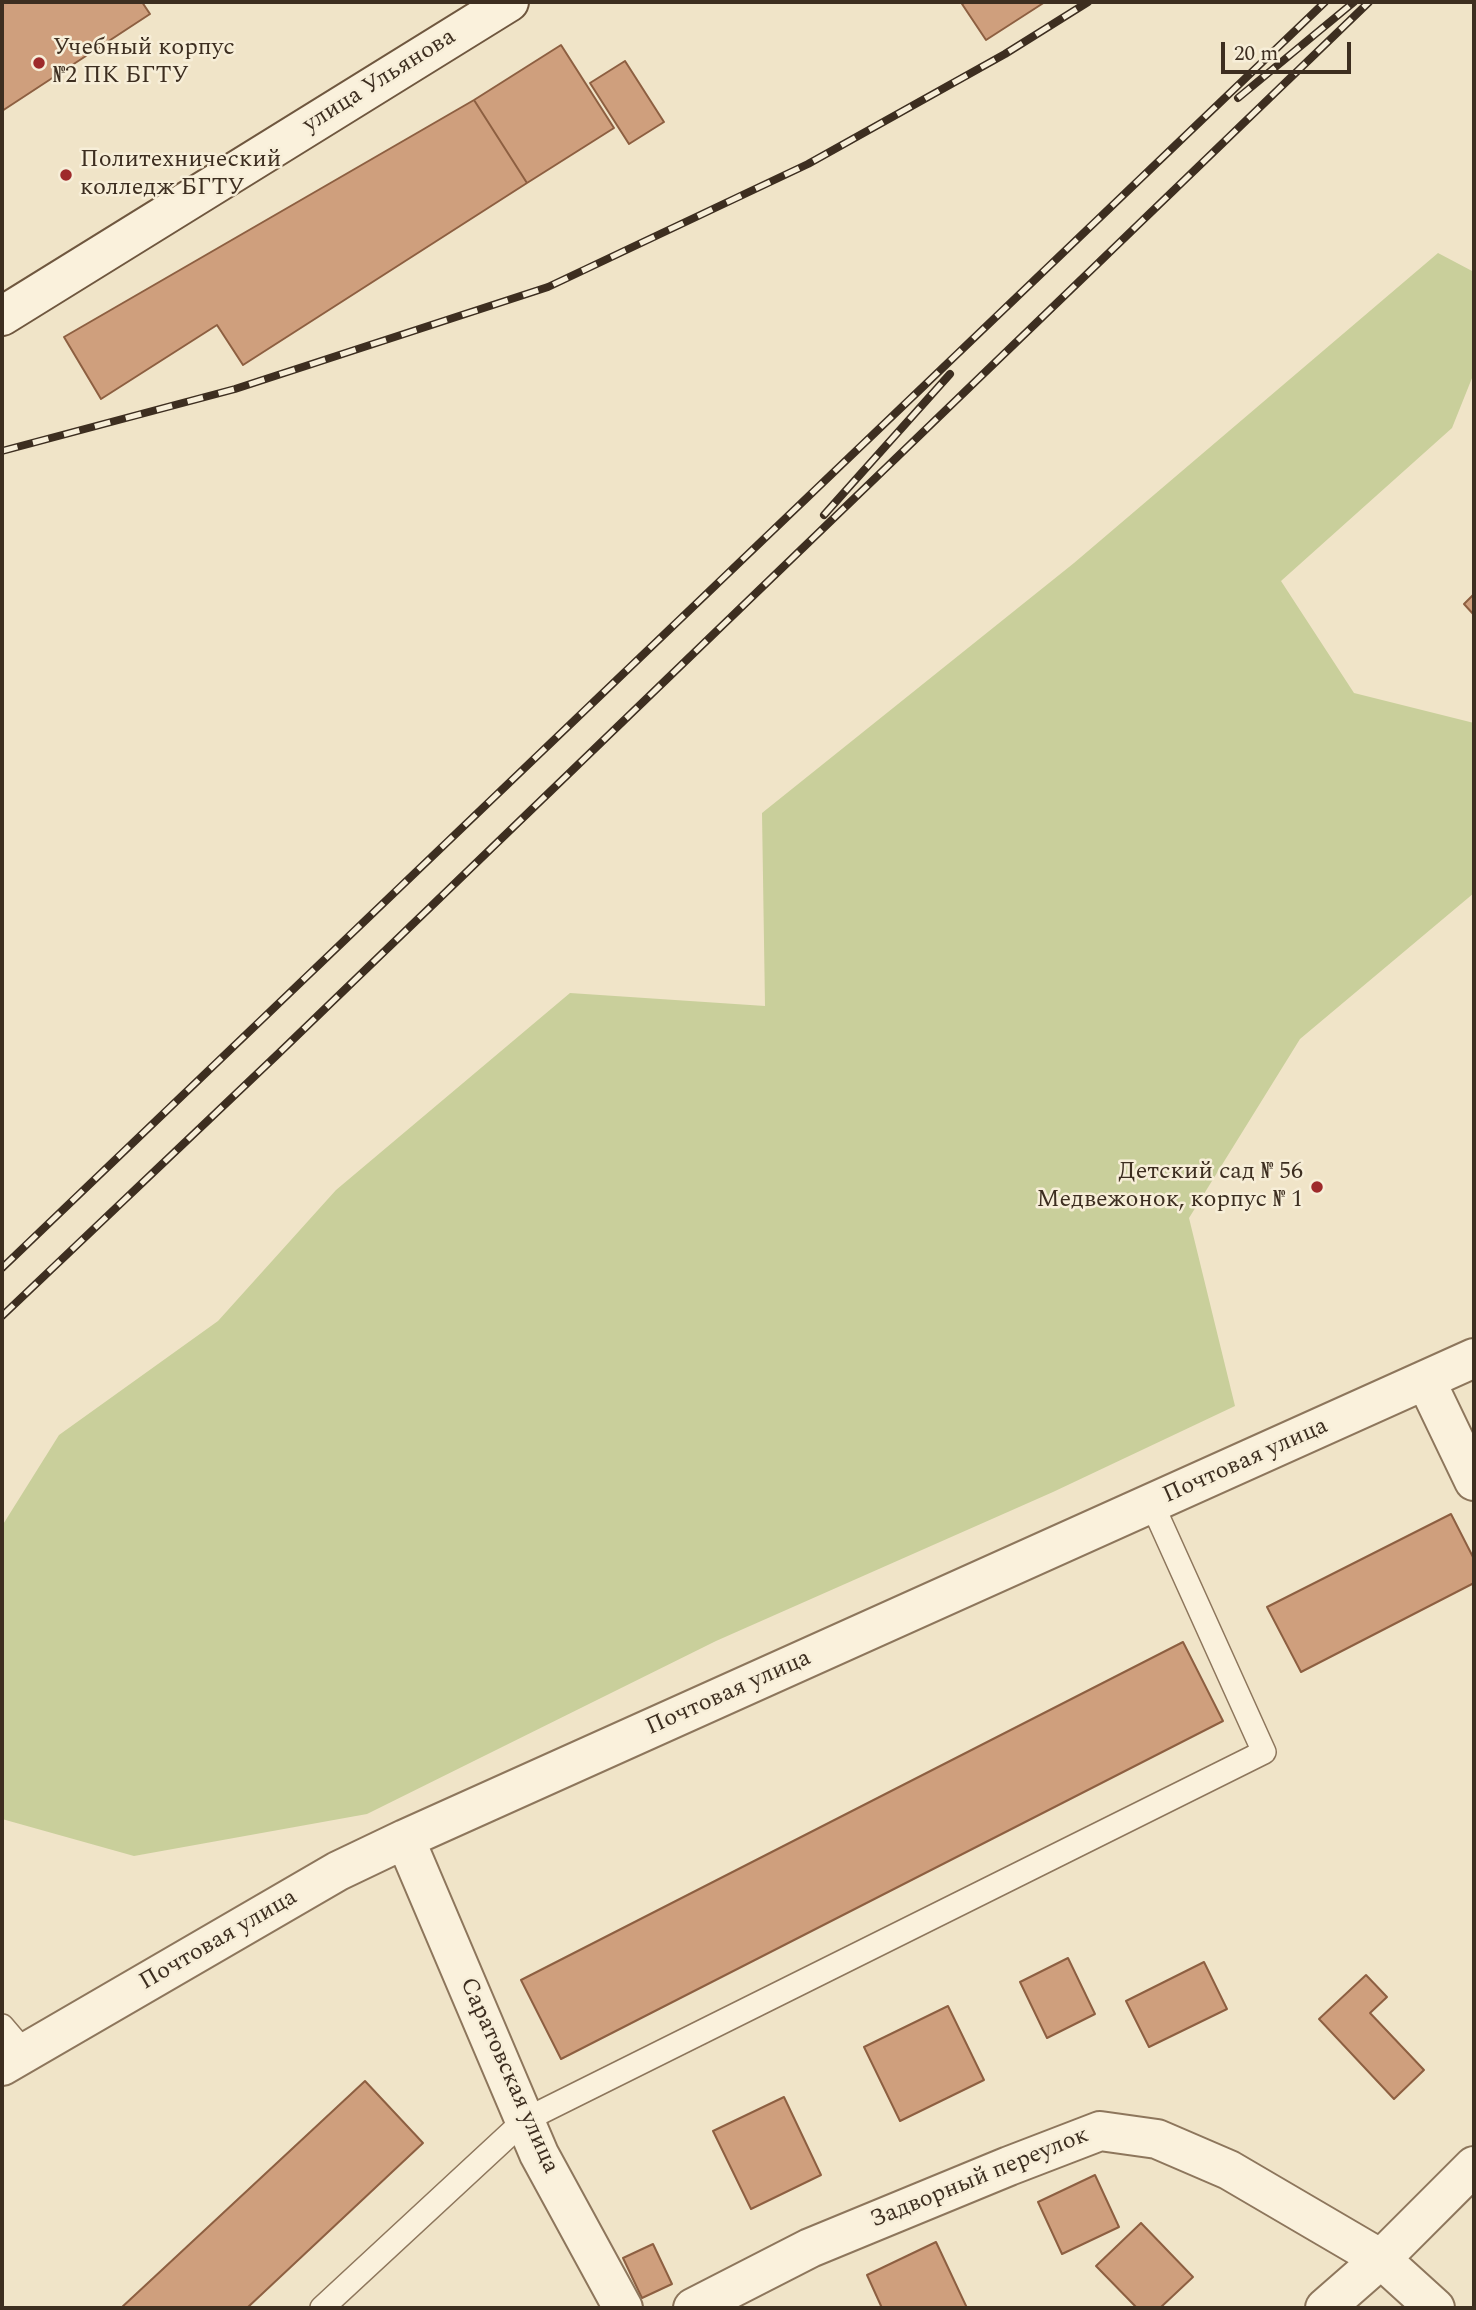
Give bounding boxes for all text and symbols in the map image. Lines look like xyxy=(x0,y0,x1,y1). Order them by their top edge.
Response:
street label: улица Ульянова xyxy=(298,23,462,141)
scale bar xyxy=(1224,28,1354,72)
place label: Учебный корпус №2 ПК БГТУ xyxy=(53,35,235,91)
text: 20 m xyxy=(1234,38,1278,70)
marker: Учебный корпус №2 ПК БГТУ xyxy=(31,55,47,71)
place label: Политехнический колледж БГТУ xyxy=(80,147,281,203)
marker: Политехнический колледж БГТУ xyxy=(58,167,74,183)
place label: Детский сад № 56 Медвежонок, корпус № 1 xyxy=(1036,1159,1303,1215)
marker: Детский сад № 56 Медвежонок, корпус № 1 xyxy=(1309,1179,1325,1195)
street label: Почтовая улица xyxy=(1159,1413,1333,1511)
street label: Почтовая улица xyxy=(642,1645,816,1743)
street label: Почтовая улица xyxy=(135,1884,303,1998)
street label: Саратовская улица xyxy=(452,1974,564,2178)
street label: Задворный переулок xyxy=(867,2122,1093,2236)

